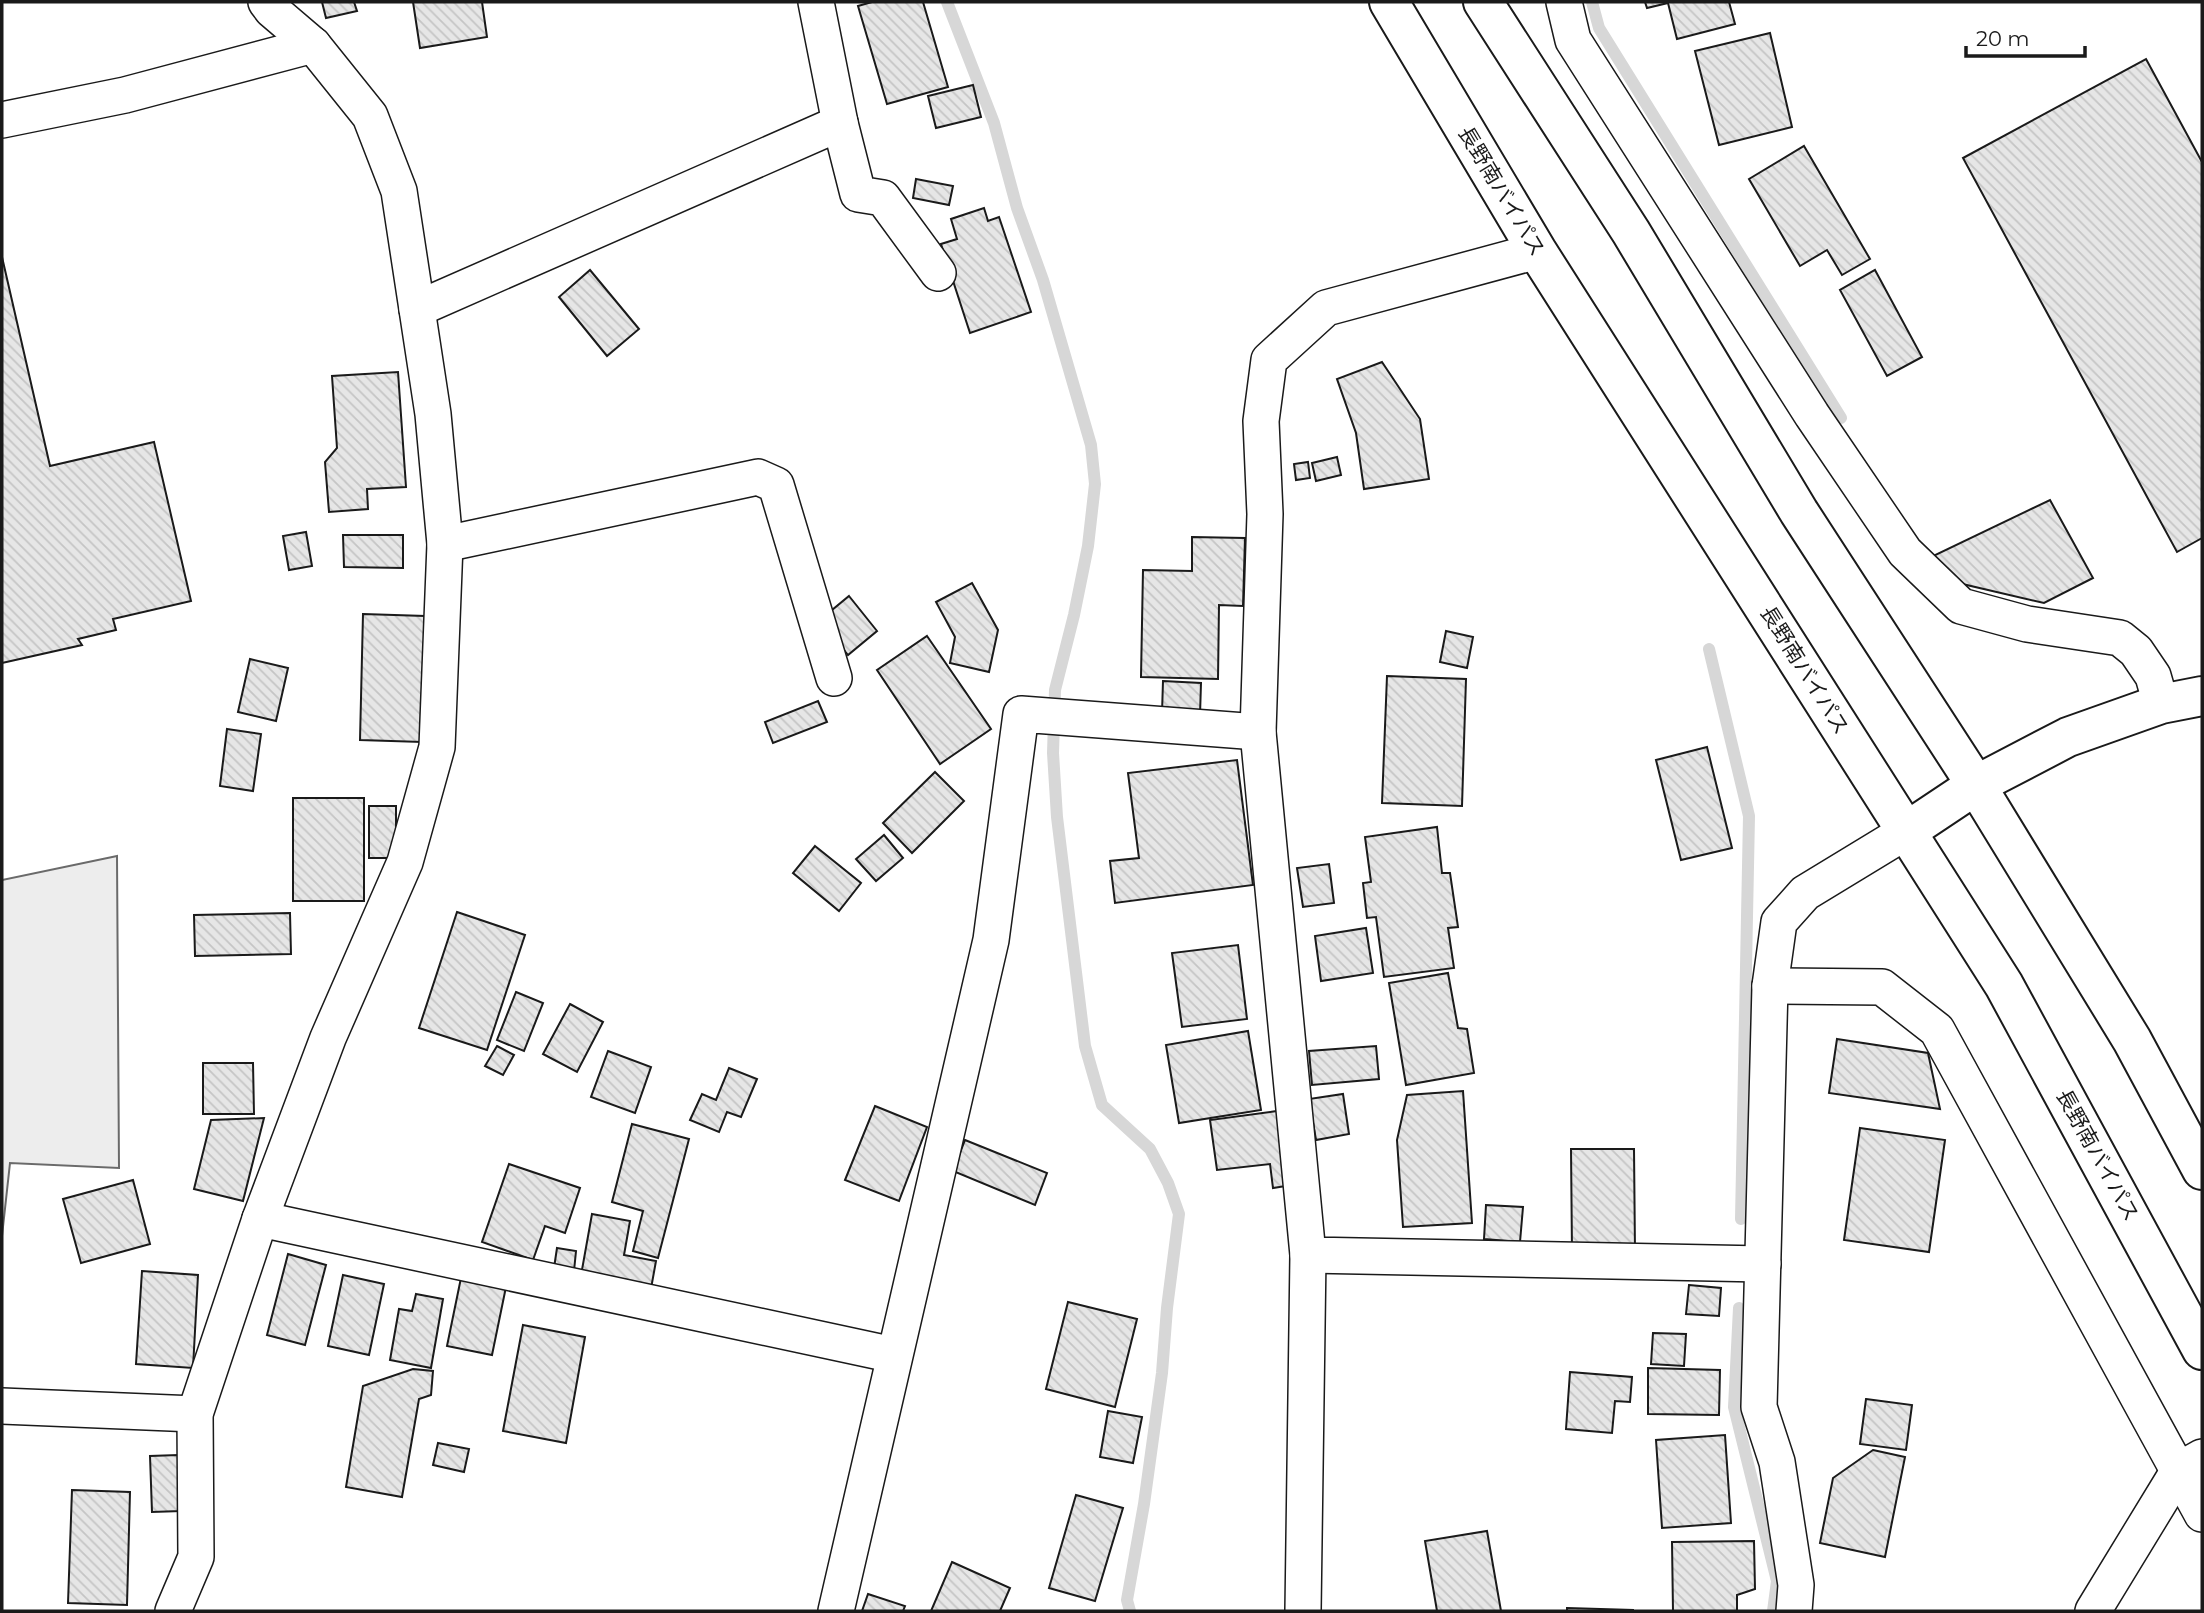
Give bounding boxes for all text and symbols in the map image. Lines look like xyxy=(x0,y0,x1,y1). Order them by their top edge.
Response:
scale bar xyxy=(1966,14,2085,58)
text: 20 m xyxy=(1976,26,2030,51)
street label: 長野南バイパス xyxy=(1454,122,1550,260)
street label: 長野南バイパス xyxy=(1756,601,1854,739)
street label: 長野南バイパス xyxy=(2052,1085,2144,1225)

